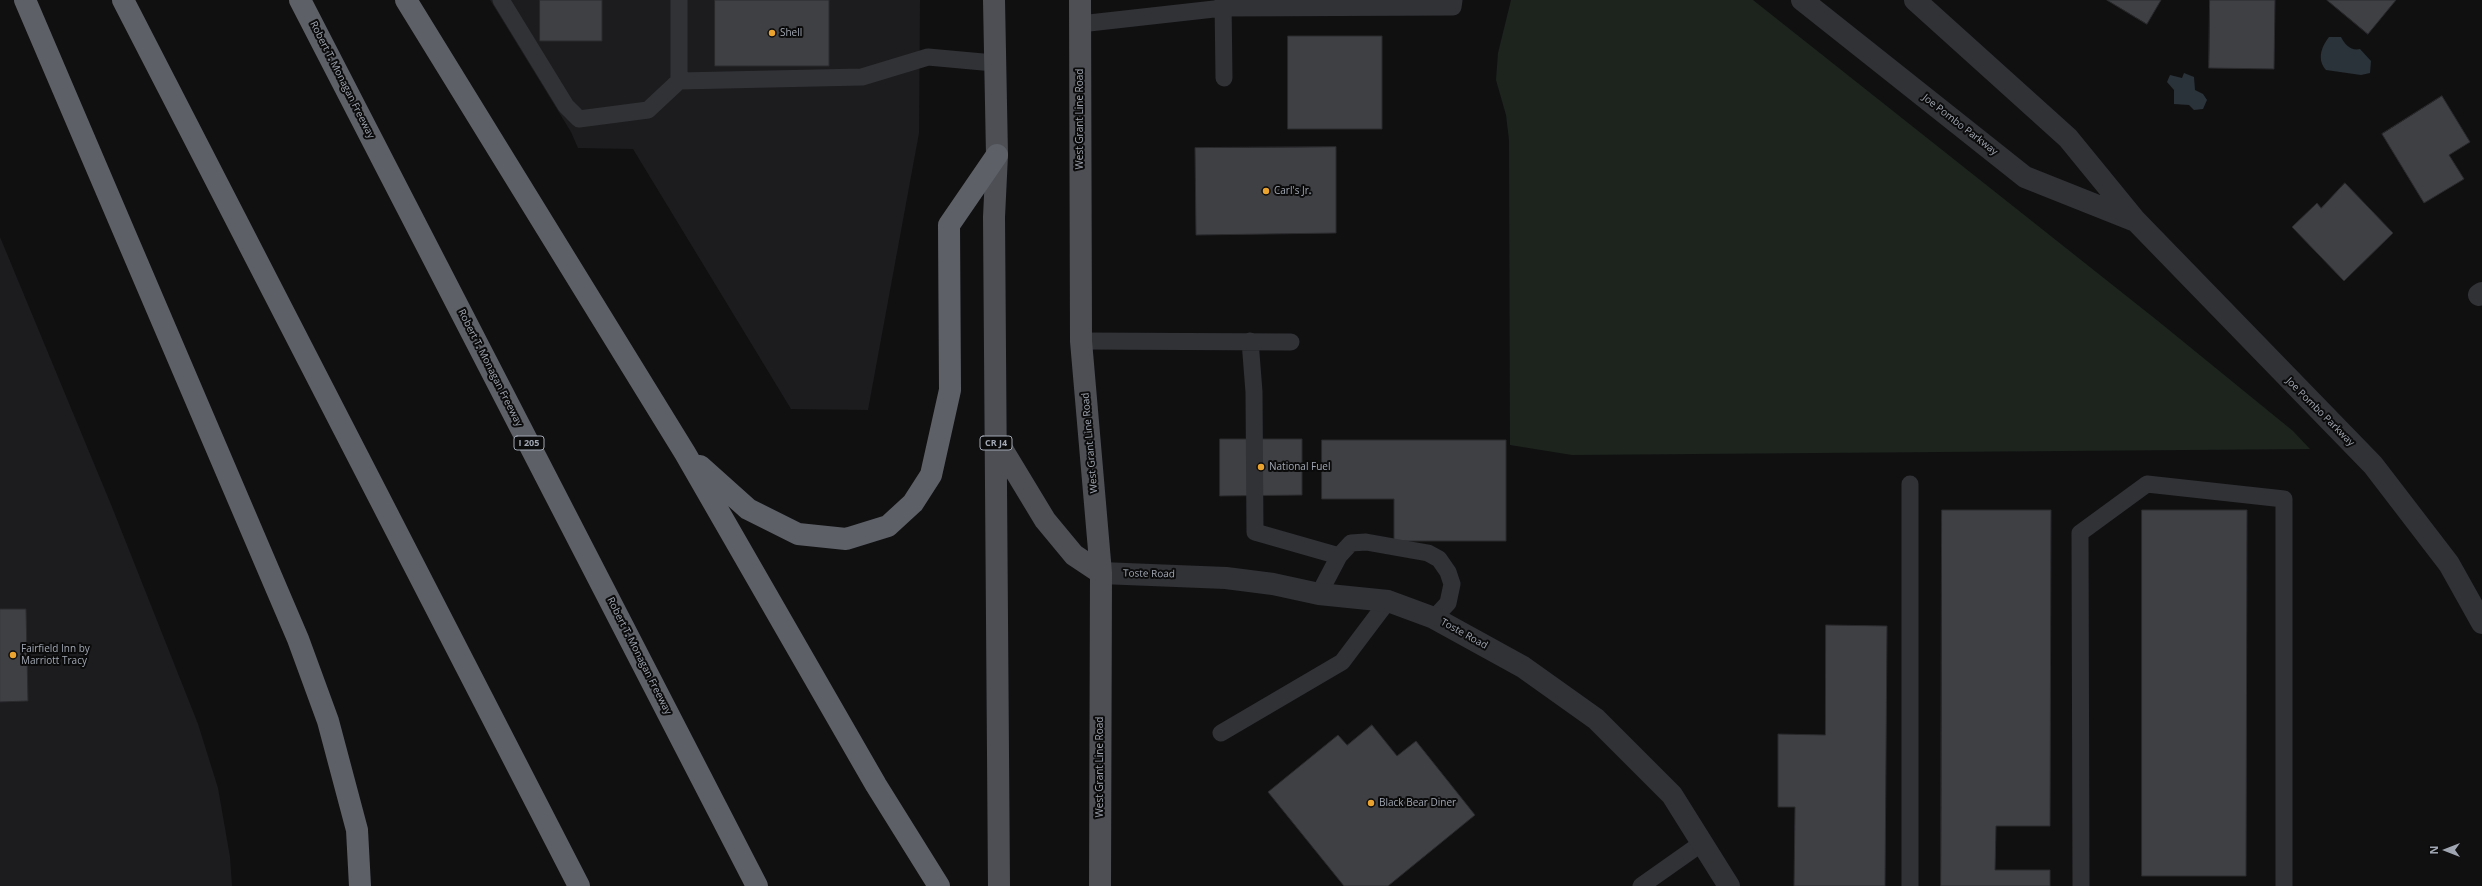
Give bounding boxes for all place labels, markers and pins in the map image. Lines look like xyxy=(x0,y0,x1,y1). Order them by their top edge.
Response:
place label: Shell xyxy=(780,27,802,39)
marker: Shell xyxy=(767,28,777,38)
place label: Carl's Jr. xyxy=(1274,185,1311,197)
marker: Carl's Jr. xyxy=(1261,186,1271,196)
place label: National Fuel xyxy=(1269,461,1330,473)
marker: National Fuel xyxy=(1256,462,1266,472)
place label: Fairfield Inn by Marriott Tracy xyxy=(21,643,90,666)
marker: Fairfield Inn by Marriott Tracy xyxy=(8,650,18,660)
place label: Black Bear Diner xyxy=(1379,797,1456,809)
marker: Black Bear Diner xyxy=(1366,798,1376,808)

